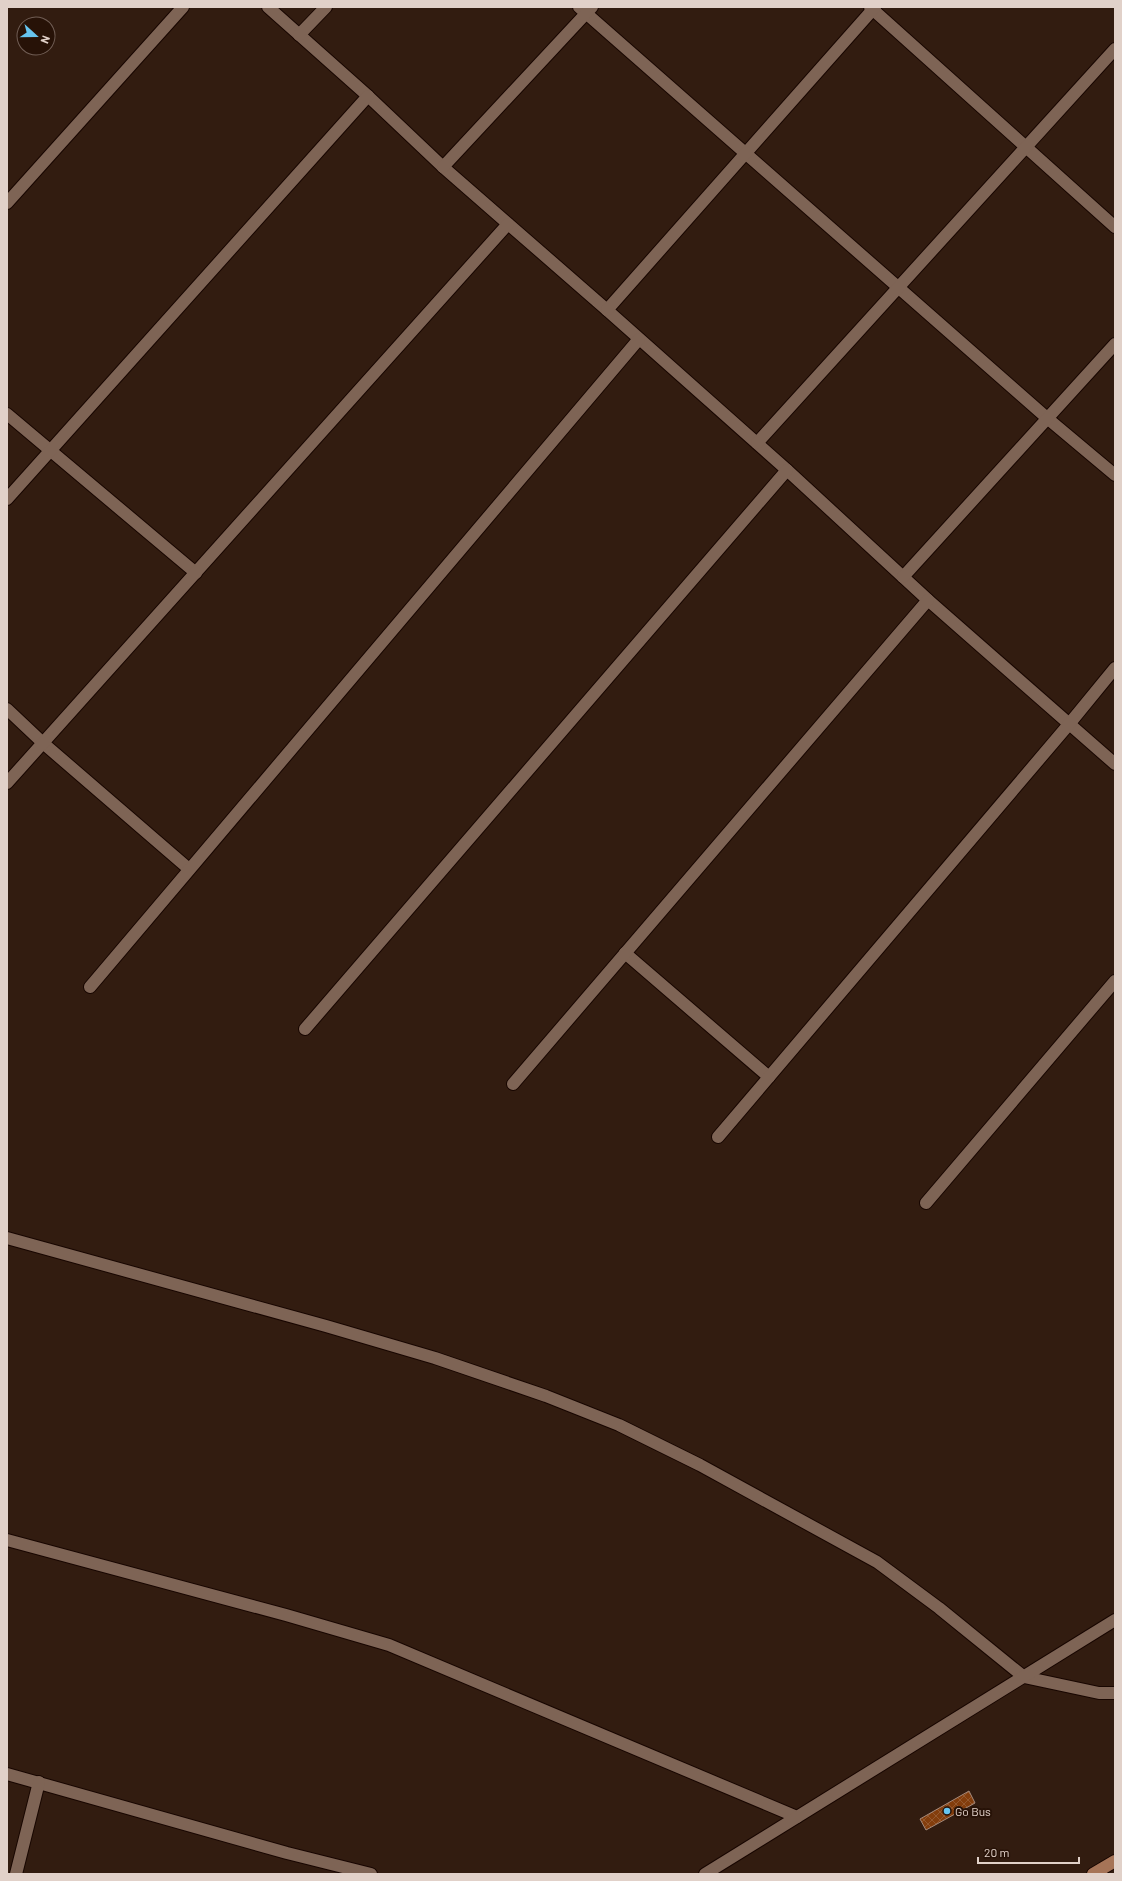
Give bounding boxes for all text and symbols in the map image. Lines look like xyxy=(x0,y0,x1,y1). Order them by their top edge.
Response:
north arrow xyxy=(16,16,56,56)
text: N xyxy=(38,34,53,46)
place label: Go Bus xyxy=(955,1804,991,1818)
marker: Go Bus xyxy=(942,1806,952,1816)
scale bar xyxy=(978,1839,1079,1865)
text: 20 m xyxy=(984,1845,1010,1859)

